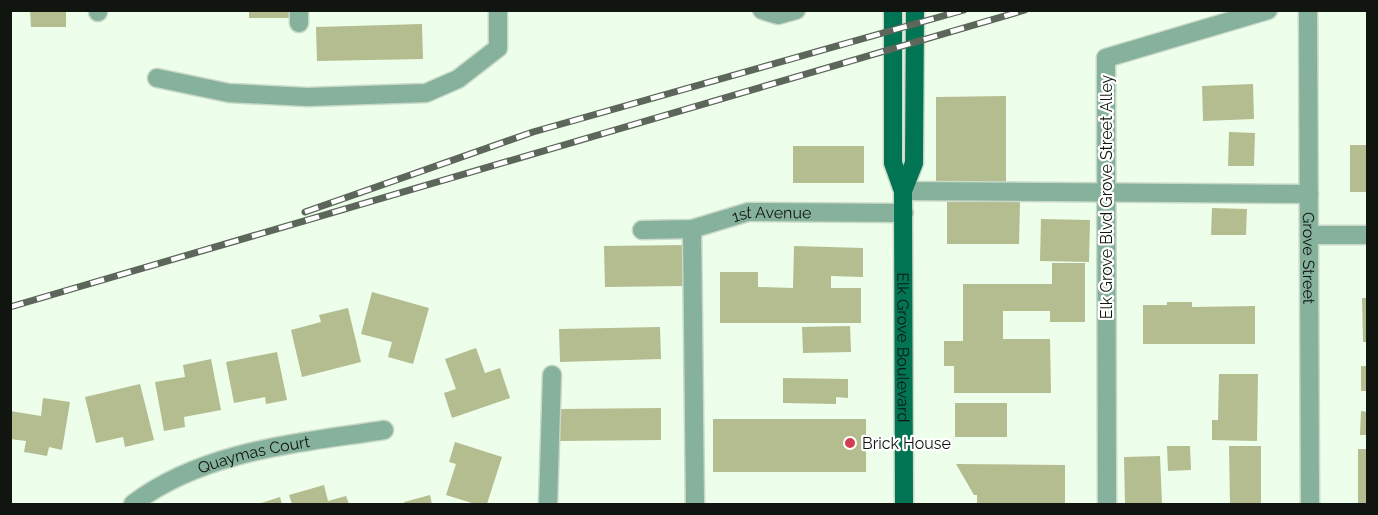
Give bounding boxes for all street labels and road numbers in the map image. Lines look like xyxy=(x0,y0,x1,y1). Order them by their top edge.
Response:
street label: Elk Grove Blvd Grove Street Alley xyxy=(1097,74,1116,319)
street label: 1st Avenue xyxy=(730,203,811,226)
street label: Grove Street xyxy=(1299,212,1318,305)
street label: Elk Grove Boulevard xyxy=(893,272,913,422)
street label: Quaymas Court xyxy=(195,432,312,478)

